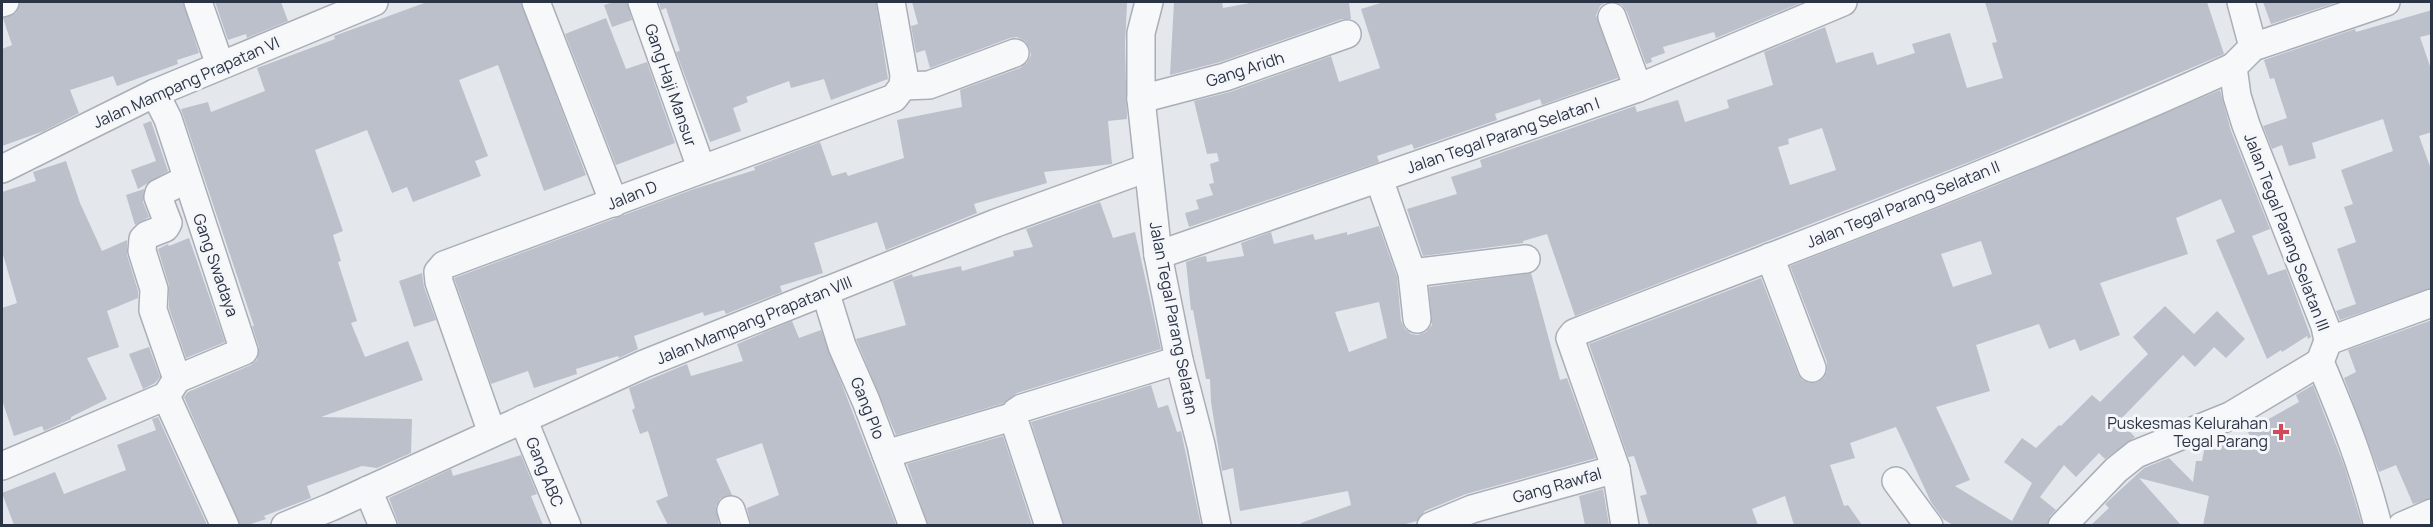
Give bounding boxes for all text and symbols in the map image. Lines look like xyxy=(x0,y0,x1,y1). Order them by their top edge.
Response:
street label: Gang Haji Mansur xyxy=(640,21,702,150)
street label: Jalan Mampang Prapatan VI xyxy=(89,31,283,133)
street label: Gang Aridh xyxy=(1203,46,1287,92)
street label: Jalan Tegal Parang Selatan I xyxy=(1404,92,1602,178)
street label: Jalan Tegal Parang Selatan III xyxy=(2239,130,2335,334)
street label: Jalan Tegal Parang Selatan II xyxy=(1803,155,2003,253)
street label: Jalan D xyxy=(604,175,661,215)
street label: Gang Swadaya xyxy=(188,210,244,320)
street label: Jalan Tegal Parang Selatan xyxy=(1145,220,1203,416)
street label: Jalan Mampang Prapatan VIII xyxy=(653,271,855,369)
street label: Gang Plo xyxy=(846,374,890,442)
place label: Puskesmas Kelurahan Tegal Parang xyxy=(2107,412,2268,452)
marker: Puskesmas Kelurahan Tegal Parang xyxy=(2272,423,2290,441)
street label: Gang ABC xyxy=(521,434,569,510)
street label: Gang Rawfal xyxy=(1510,462,1604,508)

